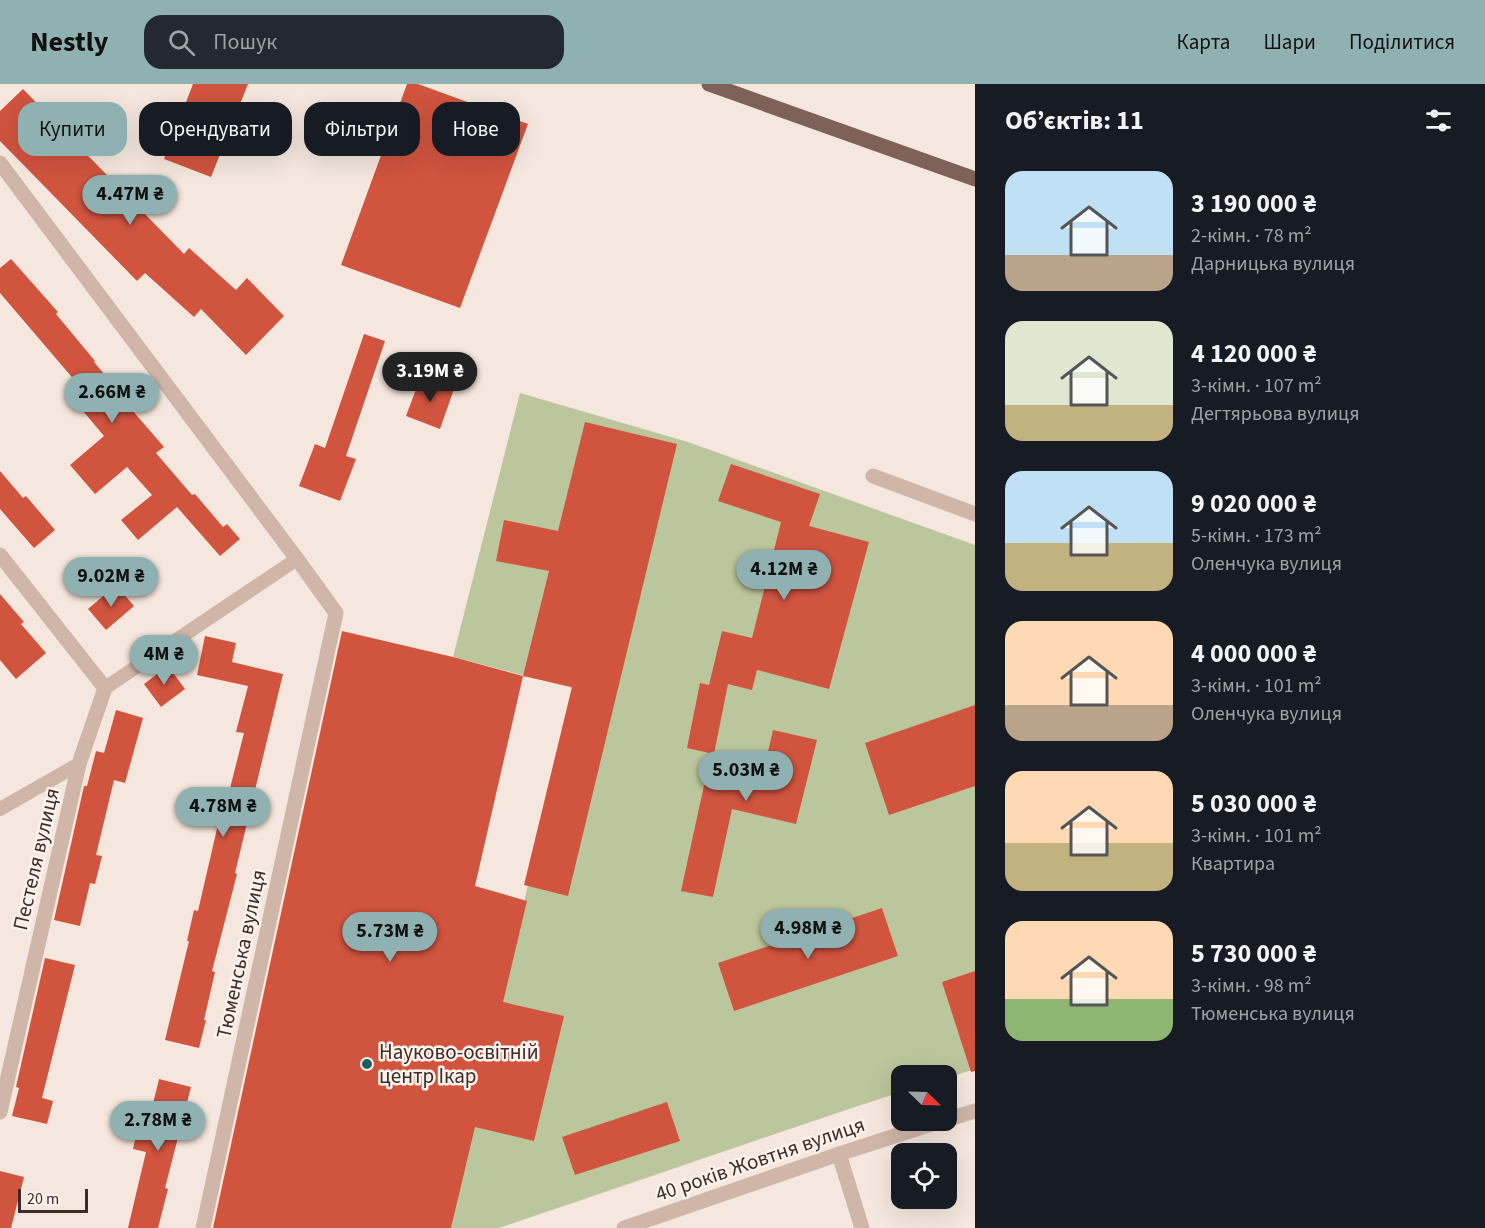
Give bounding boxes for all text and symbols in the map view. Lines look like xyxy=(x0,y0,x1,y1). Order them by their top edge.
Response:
search box xyxy=(144,15,564,69)
text: Nestly xyxy=(30,22,108,62)
icon: search xyxy=(165,26,198,59)
text: Пошук xyxy=(213,26,277,58)
text: Карта xyxy=(1177,27,1230,57)
text: Шари xyxy=(1263,27,1316,57)
text: Поділитися xyxy=(1349,27,1455,57)
chip: Купити xyxy=(18,102,127,156)
chip: Орендувати xyxy=(139,102,292,156)
chip: Фільтри xyxy=(304,102,420,156)
chip: Нове xyxy=(432,102,520,156)
text: Об’єктів: 11 xyxy=(1005,102,1144,139)
icon: filters xyxy=(1422,104,1455,137)
pin: 4.47M ₴ xyxy=(75,175,185,226)
text: 4.47M ₴ xyxy=(96,180,164,208)
text: 3 190 000 ₴ xyxy=(1191,185,1316,222)
icon: home xyxy=(1053,195,1125,267)
text: 2-кімн. · 78 m² xyxy=(1191,222,1312,250)
text: Дарницька вулиця xyxy=(1191,250,1355,278)
text: 4 120 000 ₴ xyxy=(1191,335,1316,372)
icon: home xyxy=(1053,345,1125,417)
pin: 3.19M ₴ xyxy=(375,352,485,403)
text: 3.19M ₴ xyxy=(396,357,464,385)
text: 3-кімн. · 107 m² xyxy=(1191,372,1322,400)
pin: 2.66M ₴ xyxy=(57,373,167,424)
text: 2.66M ₴ xyxy=(78,378,146,406)
text: Дегтярьова вулиця xyxy=(1191,400,1359,428)
text: 9 020 000 ₴ xyxy=(1191,485,1316,522)
icon: home xyxy=(1053,495,1125,567)
text: 5-кімн. · 173 m² xyxy=(1191,522,1322,550)
pin: 4.12M ₴ xyxy=(729,550,839,601)
text: Оленчука вулиця xyxy=(1191,550,1342,578)
text: 4.12M ₴ xyxy=(750,555,818,583)
pin: 9.02M ₴ xyxy=(56,557,166,608)
text: 9.02M ₴ xyxy=(77,562,145,590)
pin: 4M ₴ xyxy=(128,635,200,686)
text: 4 000 000 ₴ xyxy=(1191,635,1316,672)
text: 4M ₴ xyxy=(144,640,184,668)
icon: home xyxy=(1053,645,1125,717)
text: 3-кімн. · 101 m² xyxy=(1191,672,1322,700)
text: Оленчука вулиця xyxy=(1191,700,1342,728)
pin: 5.03M ₴ xyxy=(691,751,801,802)
text: 5.03M ₴ xyxy=(712,756,780,784)
street label: Пестеля вулиця xyxy=(5,785,67,933)
text: 5 030 000 ₴ xyxy=(1191,785,1316,822)
pin: 4.78M ₴ xyxy=(168,787,278,838)
text: 4.78M ₴ xyxy=(189,792,257,820)
icon: home xyxy=(1053,795,1125,867)
text: 3-кімн. · 101 m² xyxy=(1191,822,1322,850)
text: Квартира xyxy=(1191,850,1275,878)
street label: Тюменська вулиця xyxy=(208,867,274,1041)
pin: 4.98M ₴ xyxy=(753,909,863,960)
pin: 5.73M ₴ xyxy=(335,912,445,963)
text: 4.98M ₴ xyxy=(774,914,842,942)
text: 5.73M ₴ xyxy=(356,917,424,945)
text: 5 730 000 ₴ xyxy=(1191,935,1316,972)
icon: home xyxy=(1053,945,1125,1017)
text: 3-кімн. · 98 m² xyxy=(1191,972,1312,1000)
text: Тюменська вулиця xyxy=(1191,1000,1355,1028)
place label: Науково-освітній центр Ікар xyxy=(379,1037,539,1091)
marker: Науково-освітній центр Ікар xyxy=(360,1057,374,1071)
north arrow xyxy=(891,1065,957,1131)
map controls xyxy=(891,1065,957,1209)
pin: 2.78M ₴ xyxy=(103,1101,213,1152)
text: 2.78M ₴ xyxy=(124,1106,192,1134)
street label: 40 років Жовтня вулиця xyxy=(651,1109,869,1209)
button: locate xyxy=(891,1143,957,1209)
scale bar xyxy=(18,1186,88,1214)
text: 20 m xyxy=(27,1188,59,1210)

